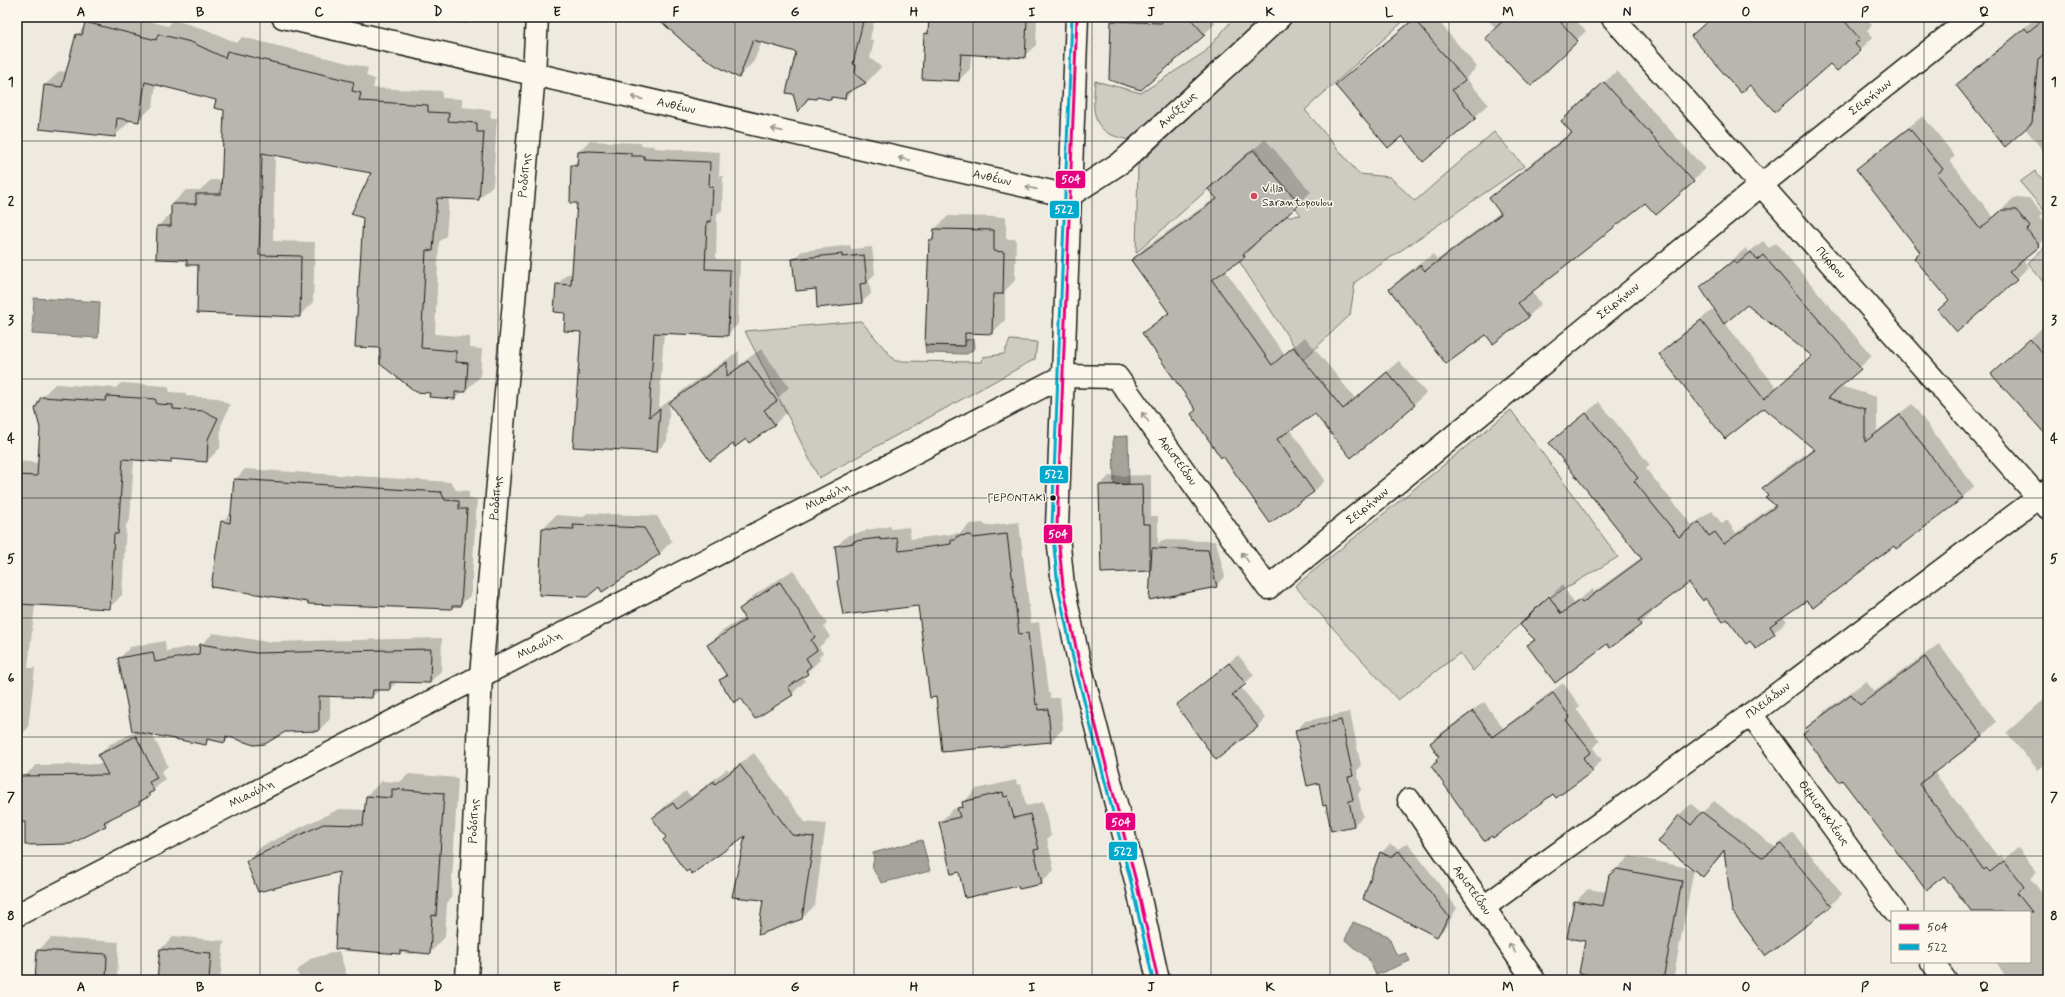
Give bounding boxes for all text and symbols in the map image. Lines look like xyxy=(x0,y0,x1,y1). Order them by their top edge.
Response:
text: A xyxy=(77,4,85,21)
text: B xyxy=(196,4,205,21)
text: C xyxy=(314,4,324,21)
text: D xyxy=(434,4,443,21)
text: E xyxy=(553,4,561,21)
text: F xyxy=(673,4,680,21)
text: G xyxy=(791,4,800,21)
text: H xyxy=(910,4,919,21)
text: I xyxy=(1029,4,1036,21)
text: J xyxy=(1147,4,1155,21)
text: K xyxy=(1265,4,1275,21)
text: L xyxy=(1385,4,1394,21)
text: M xyxy=(1502,4,1514,21)
text: N xyxy=(1623,4,1632,21)
text: O xyxy=(1742,4,1751,21)
text: P xyxy=(1861,4,1869,21)
text: Q xyxy=(1979,4,1989,21)
text: 1 xyxy=(8,74,14,91)
text: 1 xyxy=(2051,74,2057,91)
street label: Σειρήνων xyxy=(1846,76,1895,120)
street label: Ανοίξεως xyxy=(1155,89,1201,133)
one-way arrow xyxy=(631,93,644,101)
street label: Ανθέων xyxy=(655,94,697,119)
one-way arrow xyxy=(771,125,784,133)
street label: Ροδόπης xyxy=(515,152,535,198)
one-way arrow xyxy=(898,154,911,162)
street label: Ανθέων xyxy=(971,166,1013,191)
line badge: 504 xyxy=(1055,170,1086,189)
text: 504 xyxy=(1061,173,1081,187)
place label: Villa Sarantopoulou xyxy=(1262,181,1333,211)
one-way arrow xyxy=(1024,183,1037,191)
marker: Villa Sarantopoulou xyxy=(1249,191,1259,201)
text: 2 xyxy=(8,193,15,210)
text: 2 xyxy=(2051,193,2058,210)
line badge: 522 xyxy=(1049,200,1080,219)
text: 522 xyxy=(1055,203,1074,217)
street label: Πύρρου xyxy=(1812,244,1849,283)
street label: Σειρήνων xyxy=(1594,279,1643,324)
text: 3 xyxy=(8,312,14,329)
text: 3 xyxy=(2051,312,2057,329)
one-way arrow xyxy=(1141,412,1149,423)
text: 4 xyxy=(7,431,15,448)
text: 4 xyxy=(2050,431,2058,448)
street label: Αριστείδου xyxy=(1154,433,1201,490)
line badge: 522 xyxy=(1039,465,1069,484)
text: 522 xyxy=(1045,468,1064,482)
street label: Ροδόπης xyxy=(487,475,507,521)
street label: Μιαούλη xyxy=(802,479,853,516)
street label: Σειρήνων xyxy=(1343,484,1392,529)
place label: ΓΕΡΟΝΤΑΚΙ xyxy=(987,491,1046,505)
marker: ΓΕΡΟΝΤΑΚΙ xyxy=(1048,493,1058,503)
line badge: 504 xyxy=(1043,524,1073,544)
text: 504 xyxy=(1048,528,1068,542)
text: 5 xyxy=(7,551,15,568)
one-way arrow xyxy=(1241,551,1249,562)
text: 5 xyxy=(2050,551,2058,568)
street label: Μιαούλη xyxy=(514,627,565,664)
text: 6 xyxy=(8,670,15,687)
text: 6 xyxy=(2051,670,2058,687)
street label: Πλειάδων xyxy=(1743,679,1794,723)
street label: Μιαούλη xyxy=(226,776,277,812)
street label: Θεμιστοκλέους xyxy=(1794,778,1852,849)
text: 7 xyxy=(7,789,15,806)
text: 7 xyxy=(2050,789,2058,806)
street label: Ροδόπης xyxy=(465,798,483,844)
line badge: 504 xyxy=(1105,812,1136,831)
text: 504 xyxy=(1111,816,1131,830)
line badge: 522 xyxy=(1108,841,1138,861)
text: 522 xyxy=(1114,845,1133,859)
street label: Αριστείδου xyxy=(1449,862,1495,919)
text: 8 xyxy=(7,908,15,925)
text: 8 xyxy=(2050,908,2058,925)
legend xyxy=(1891,911,2031,963)
text: 504 xyxy=(1927,920,1948,936)
text: 522 xyxy=(1927,940,1948,956)
one-way arrow xyxy=(1508,943,1516,954)
text: A xyxy=(77,979,85,996)
text: B xyxy=(196,979,205,996)
text: C xyxy=(314,979,324,996)
text: D xyxy=(434,979,443,996)
text: E xyxy=(553,979,561,996)
text: F xyxy=(673,979,680,996)
text: G xyxy=(791,979,800,996)
text: H xyxy=(910,979,919,996)
text: I xyxy=(1029,979,1036,996)
text: J xyxy=(1147,979,1155,996)
text: K xyxy=(1265,979,1275,996)
text: L xyxy=(1385,979,1394,996)
text: M xyxy=(1502,979,1514,996)
text: N xyxy=(1623,979,1632,996)
text: O xyxy=(1742,979,1751,996)
text: P xyxy=(1861,979,1869,996)
text: Q xyxy=(1979,979,1989,996)

